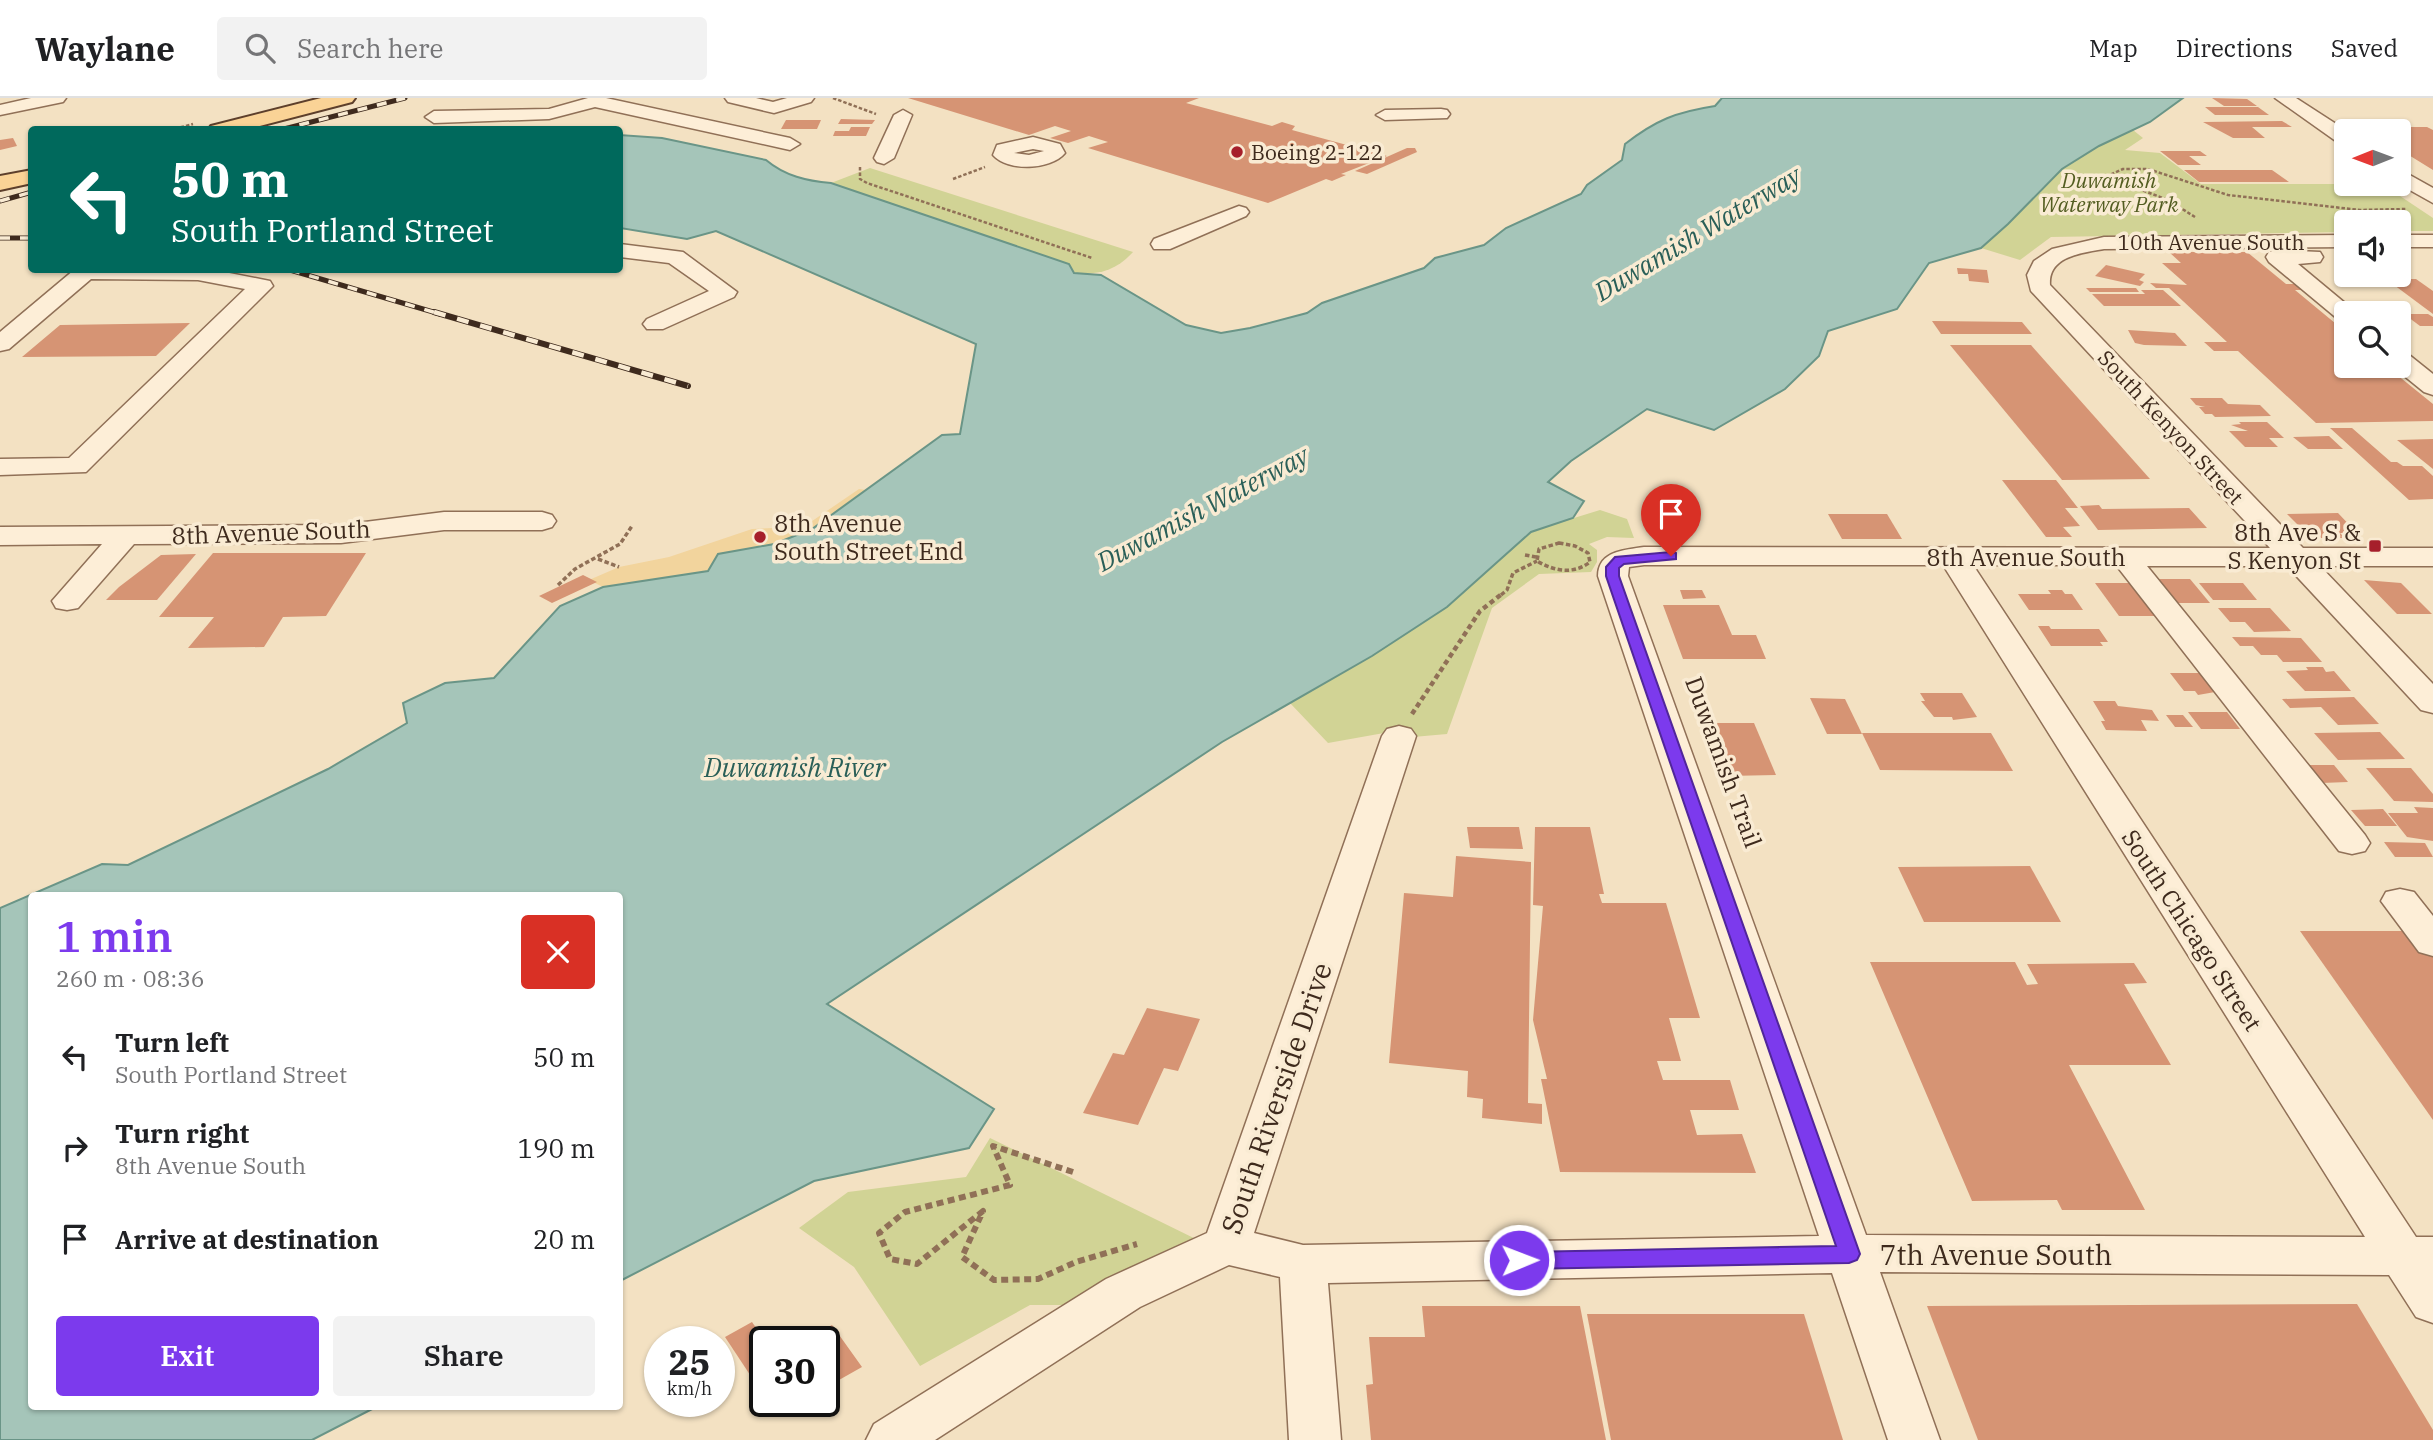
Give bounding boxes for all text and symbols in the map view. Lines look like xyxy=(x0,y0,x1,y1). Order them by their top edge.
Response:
search box xyxy=(217,17,707,80)
text: Waylane xyxy=(35,27,175,70)
icon: search xyxy=(241,29,279,67)
text: Search here xyxy=(297,31,443,65)
text: Map xyxy=(2089,32,2138,64)
text: Directions xyxy=(2176,32,2293,64)
text: Saved xyxy=(2331,32,2398,64)
north arrow xyxy=(2334,119,2412,196)
map controls xyxy=(2334,119,2411,378)
place label: Boeing 2-122 xyxy=(1251,138,1383,166)
marker: Boeing 2-122 xyxy=(1229,144,1245,160)
text: 50 m xyxy=(171,147,289,210)
icon: left xyxy=(56,154,147,245)
water label: Duwamish Waterway xyxy=(1587,157,1808,309)
park label: Duwamish Waterway Park xyxy=(2040,166,2179,218)
text: South Portland Street xyxy=(171,209,494,251)
button: sound xyxy=(2334,210,2411,287)
street label: 10th Avenue South xyxy=(2118,228,2304,256)
button: search xyxy=(2334,301,2411,378)
street label: South Kenyon Street xyxy=(2092,344,2250,510)
water label: Duwamish Waterway xyxy=(1090,437,1316,579)
pin xyxy=(1641,484,1701,556)
icon: arrive xyxy=(1652,495,1690,533)
place label: 8th Avenue South Street End xyxy=(774,507,964,567)
street label: 8th Avenue South xyxy=(171,513,371,551)
place label: 8th Ave S & S Kenyon St xyxy=(2227,516,2361,576)
marker: 8th Avenue South Street End xyxy=(752,529,768,545)
marker: 8th Ave S & S Kenyon St xyxy=(2367,538,2383,554)
street label: 8th Avenue South xyxy=(1926,541,2126,573)
street label: Duwamish Trail xyxy=(1678,672,1770,852)
water label: Duwamish River xyxy=(703,750,886,784)
street label: South Chicago Street xyxy=(2115,823,2269,1037)
text: 1 min xyxy=(56,909,173,964)
button: close xyxy=(521,915,595,989)
street label: South Riverside Drive xyxy=(1212,957,1340,1239)
text: 260 m · 08:36 xyxy=(56,963,205,993)
text: Turn left xyxy=(115,1025,229,1059)
icon: left xyxy=(56,1038,94,1076)
text: 50 m xyxy=(533,1040,595,1074)
text: South Portland Street xyxy=(115,1059,347,1089)
text: Turn right xyxy=(115,1116,249,1150)
icon: right xyxy=(56,1129,94,1167)
text: 190 m xyxy=(517,1131,595,1165)
text: 8th Avenue South xyxy=(115,1150,306,1180)
icon: arrive xyxy=(56,1220,94,1258)
text: Arrive at destination xyxy=(115,1222,379,1256)
text: 20 m xyxy=(533,1222,595,1256)
position arrow xyxy=(1482,1223,1556,1297)
street label: 7th Avenue South xyxy=(1880,1236,2112,1273)
button: Exit xyxy=(56,1316,319,1396)
button: Share xyxy=(333,1316,595,1396)
speed limit sign: 30 xyxy=(749,1326,840,1417)
text: 25 xyxy=(668,1339,711,1385)
text: km/h xyxy=(667,1377,712,1400)

